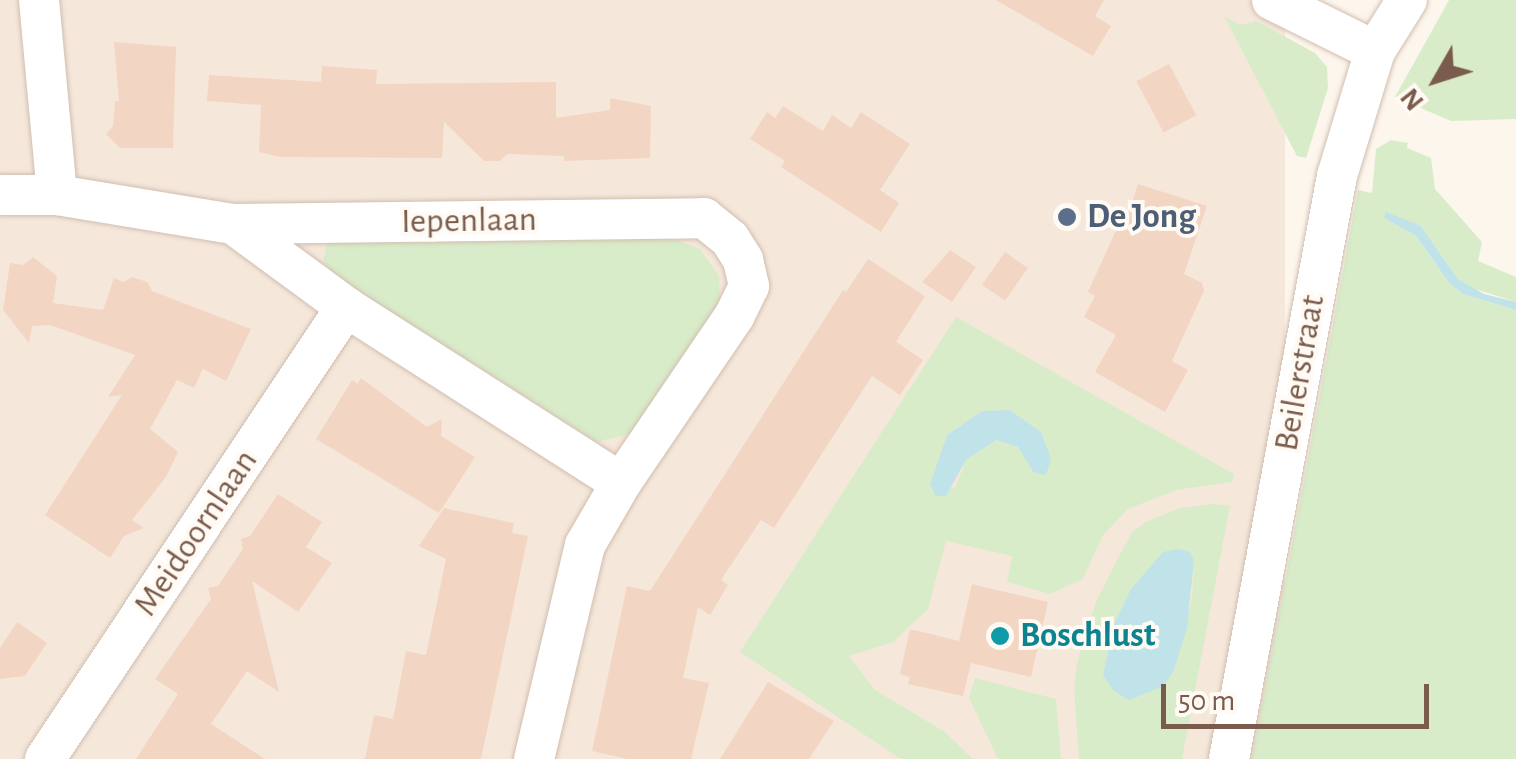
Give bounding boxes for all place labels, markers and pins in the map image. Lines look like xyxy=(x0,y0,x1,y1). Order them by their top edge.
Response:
place label: De Jong xyxy=(1087,196,1196,238)
marker: De Jong xyxy=(1056,206,1078,228)
place label: Boschlust xyxy=(1020,615,1156,657)
marker: Boschlust xyxy=(989,625,1011,647)

